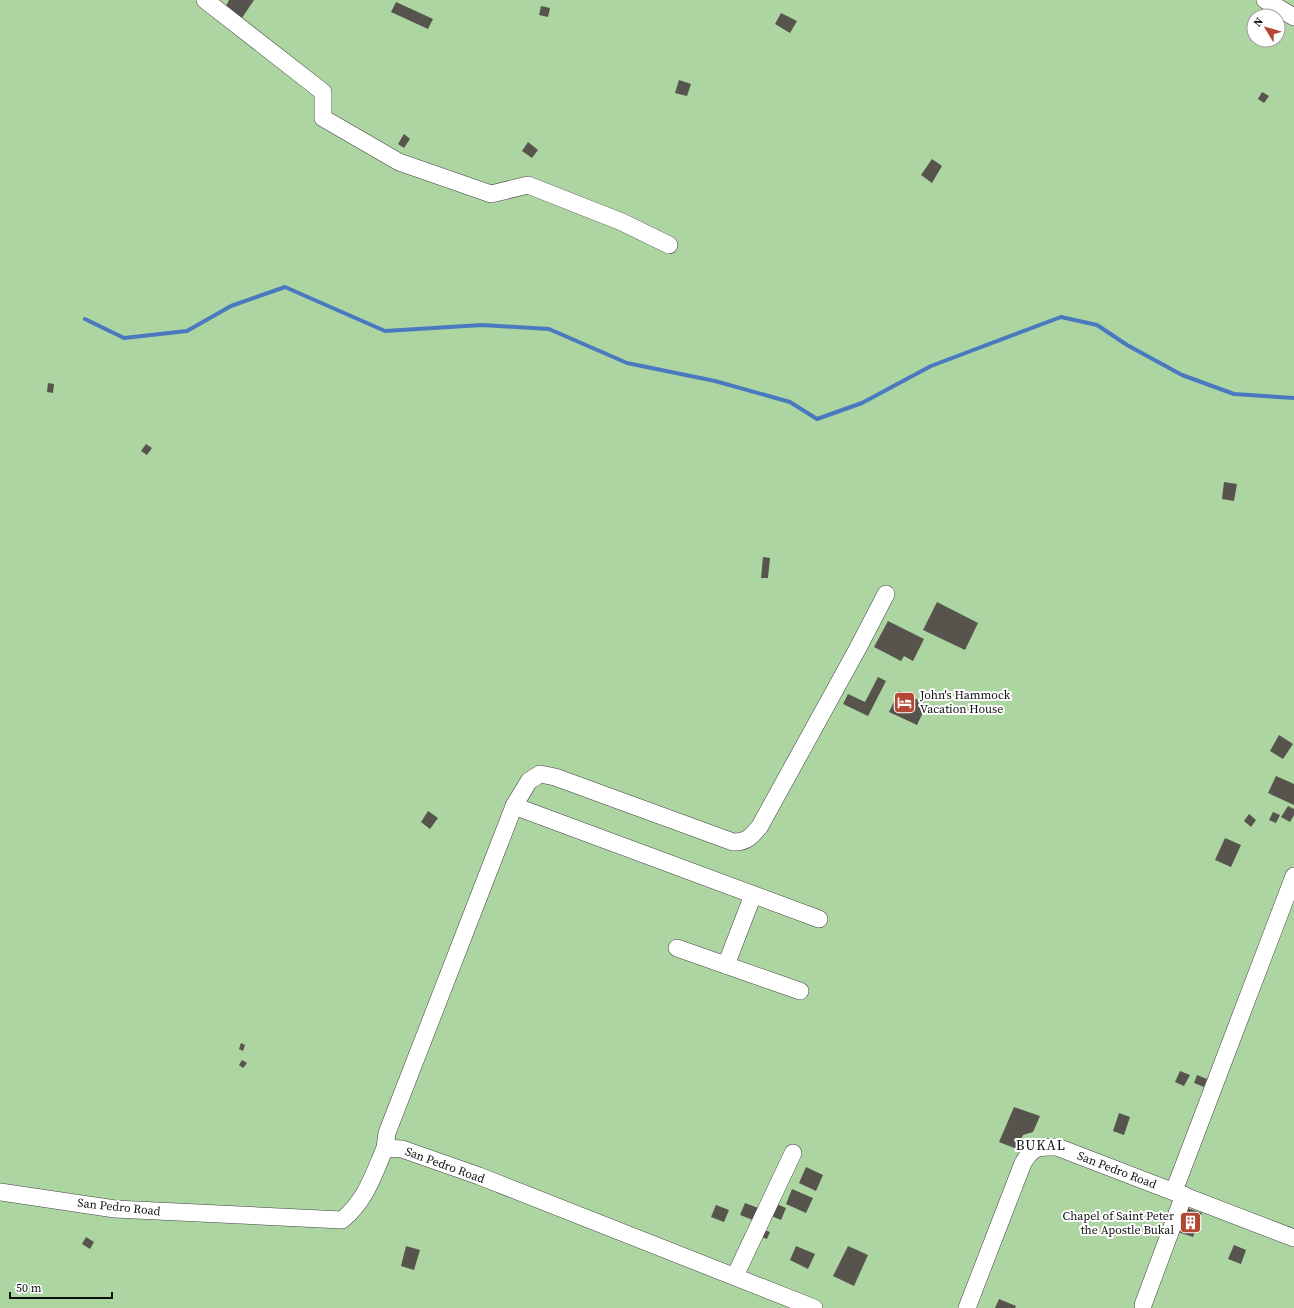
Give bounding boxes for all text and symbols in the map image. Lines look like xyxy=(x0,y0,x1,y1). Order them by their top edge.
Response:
north arrow xyxy=(1246,8,1286,48)
text: N xyxy=(1250,14,1267,30)
place label: John's Hammock Vacation House xyxy=(919,687,1011,717)
hotel icon: John's Hammock Vacation House xyxy=(892,689,918,715)
district label: BUKAL xyxy=(1016,1135,1066,1155)
street label: San Pedro Road xyxy=(403,1143,487,1187)
street label: San Pedro Road xyxy=(1075,1148,1159,1193)
street label: San Pedro Road xyxy=(77,1195,162,1219)
place label: Chapel of Saint Peter the Apostle Bukal xyxy=(1063,1208,1174,1238)
building icon: Chapel of Saint Peter the Apostle Bukal xyxy=(1177,1210,1203,1236)
scale bar xyxy=(10,1274,112,1300)
text: 50 m xyxy=(16,1280,42,1296)

